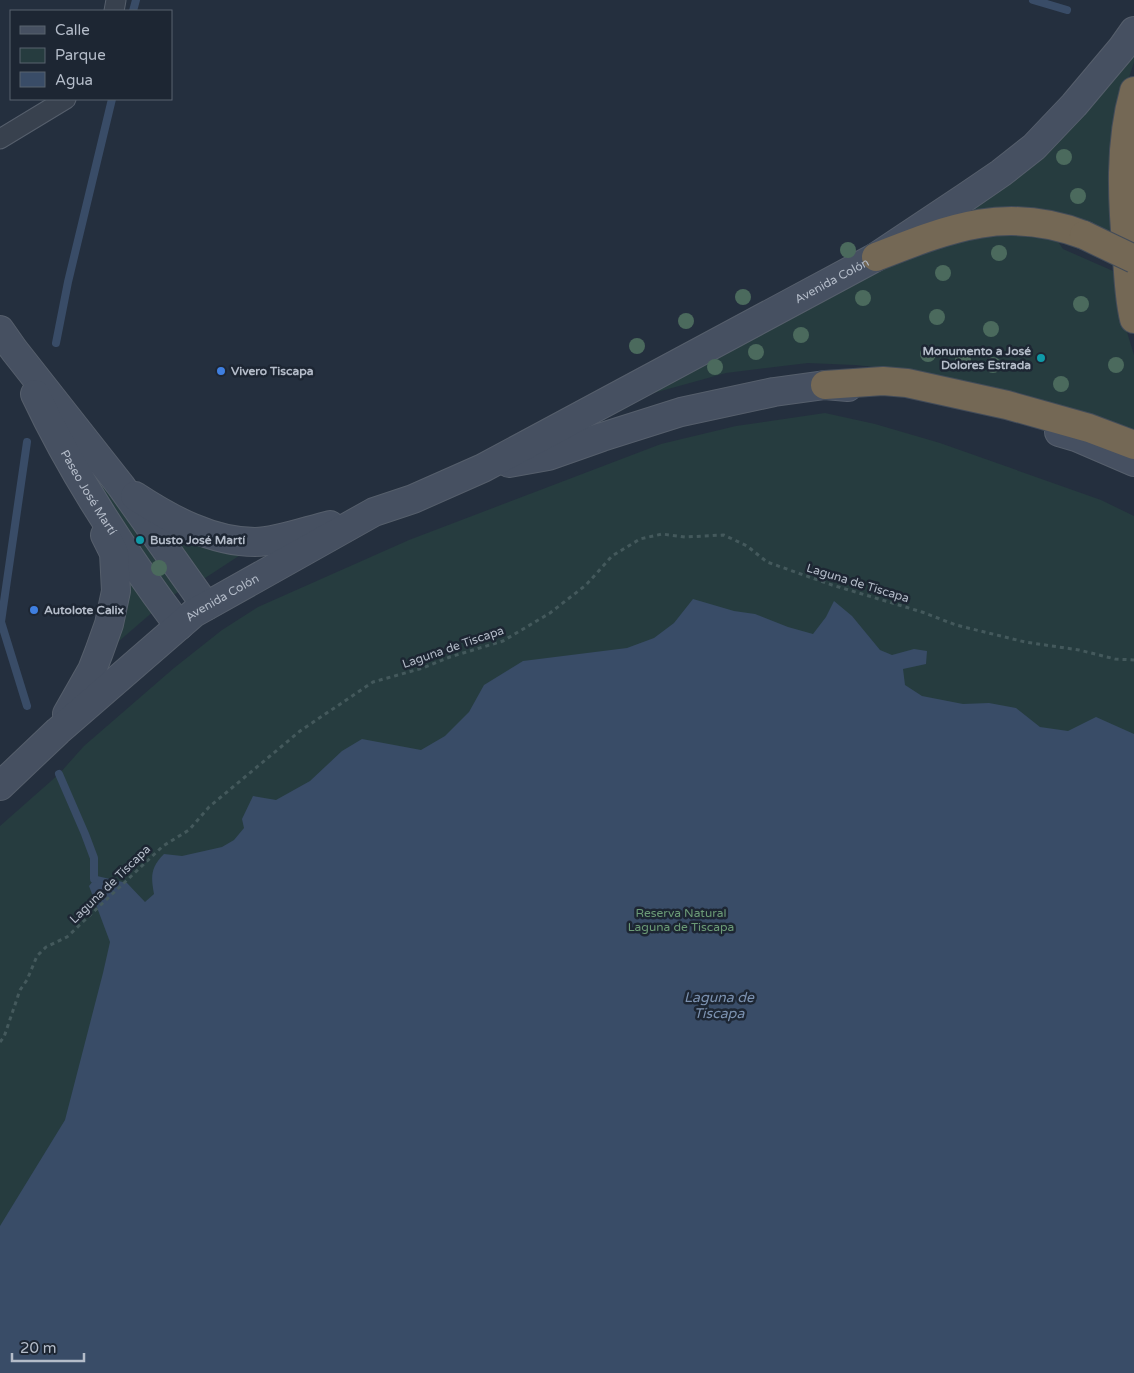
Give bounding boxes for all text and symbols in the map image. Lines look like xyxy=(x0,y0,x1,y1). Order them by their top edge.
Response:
legend xyxy=(10,10,172,100)
text: Calle xyxy=(55,21,90,39)
text: Parque xyxy=(55,46,106,64)
text: Agua xyxy=(55,71,93,89)
street label: Avenida Colón xyxy=(792,255,871,306)
place label: Monumento a José Dolores Estrada xyxy=(923,344,1031,372)
marker: Monumento a José Dolores Estrada xyxy=(1035,352,1047,364)
place label: Vivero Tiscapa xyxy=(231,364,314,379)
marker: Vivero Tiscapa xyxy=(215,365,227,377)
street label: Paseo José Martí xyxy=(58,447,120,537)
place label: Busto José Martí xyxy=(150,533,245,547)
marker: Busto José Martí xyxy=(134,534,146,546)
street label: Laguna de Tiscapa xyxy=(805,561,911,605)
street label: Avenida Colón xyxy=(182,571,261,624)
place label: Autolote Calix xyxy=(44,603,125,617)
marker: Autolote Calix xyxy=(28,604,40,616)
street label: Laguna de Tiscapa xyxy=(400,623,506,671)
street label: Laguna de Tiscapa xyxy=(67,842,153,926)
park label: Reserva Natural Laguna de Tiscapa xyxy=(628,906,734,934)
water label: Laguna de Tiscapa xyxy=(684,989,755,1022)
scale bar xyxy=(12,1330,85,1362)
text: 20 m xyxy=(20,1339,57,1357)

